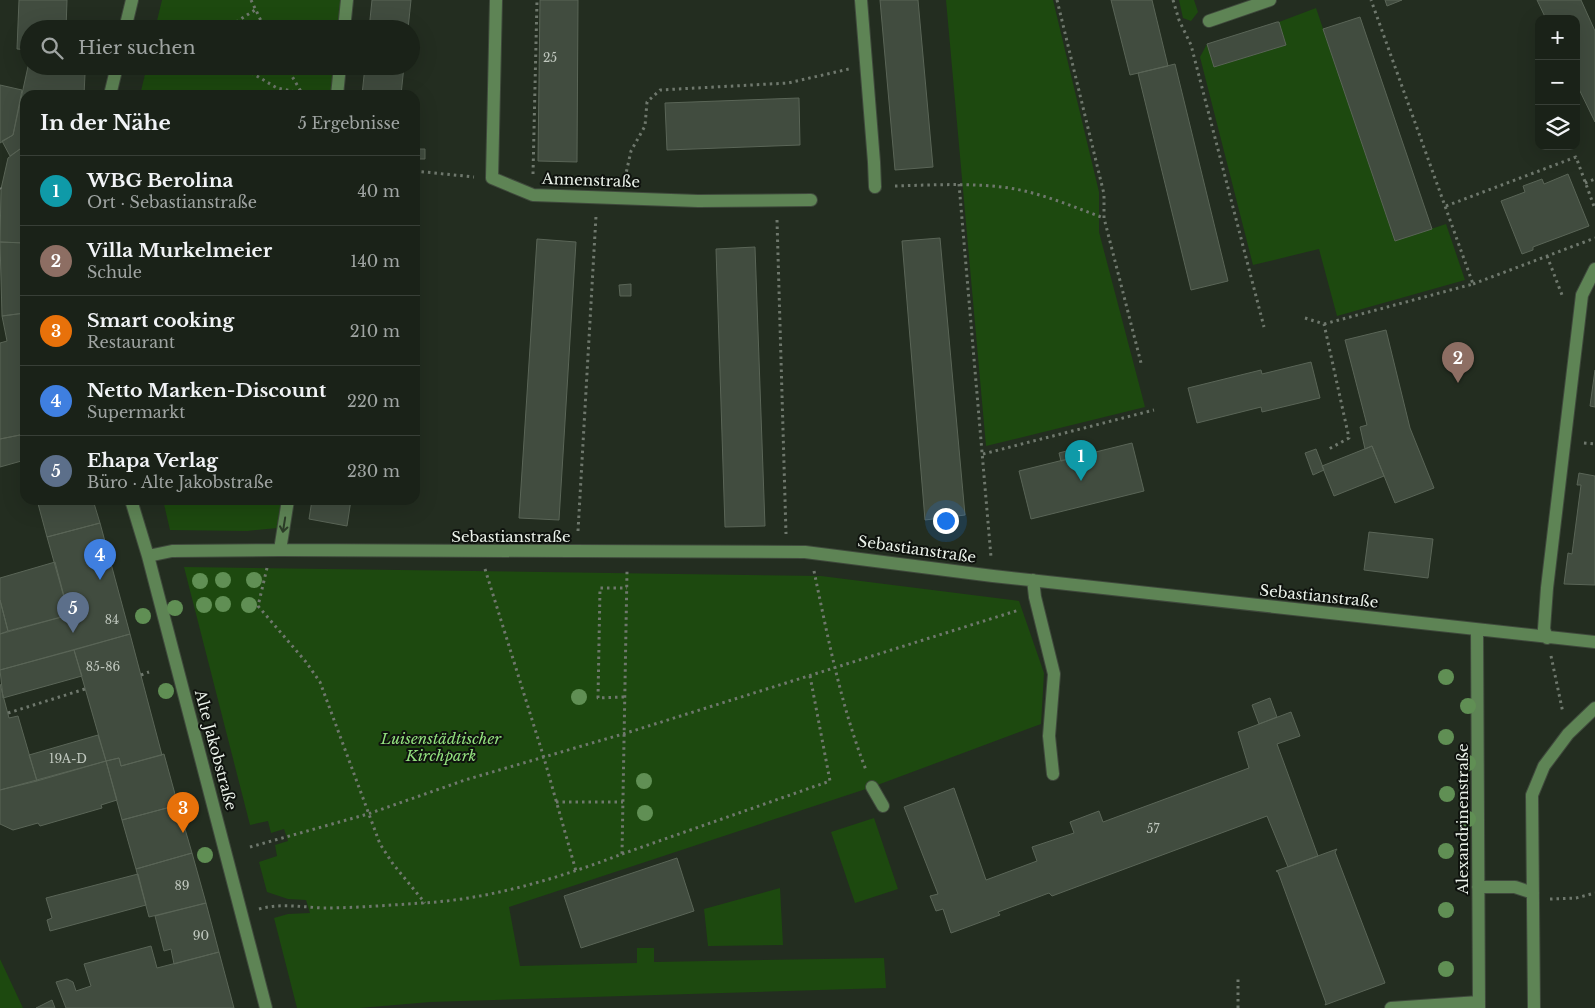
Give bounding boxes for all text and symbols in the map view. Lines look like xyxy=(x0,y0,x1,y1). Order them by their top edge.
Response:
map controls xyxy=(1535,15,1580,150)
button: + xyxy=(1535,15,1580,60)
search box xyxy=(20,20,420,75)
icon: search xyxy=(38,34,66,62)
text: Hier suchen xyxy=(78,36,196,59)
house number: 25 xyxy=(543,50,557,65)
button: − xyxy=(1535,60,1580,105)
button: layers xyxy=(1535,105,1580,150)
text: In der Nähe xyxy=(40,110,171,136)
text: 5 Ergebnisse xyxy=(298,113,400,133)
text: WBG Berolina xyxy=(87,169,233,192)
street label: Annenstraße xyxy=(541,169,640,191)
text: 1 xyxy=(53,181,59,201)
text: 40 m xyxy=(357,181,400,201)
text: Ort · Sebastianstraße xyxy=(87,192,257,212)
text: Villa Murkelmeier xyxy=(87,239,272,262)
text: 2 xyxy=(51,251,61,271)
text: 140 m xyxy=(350,251,400,271)
text: Schule xyxy=(87,262,142,282)
text: Smart cooking xyxy=(87,309,234,332)
text: 3 xyxy=(51,321,61,341)
text: 210 m xyxy=(350,321,400,341)
text: Restaurant xyxy=(87,332,175,352)
pin: 2 xyxy=(1442,342,1474,383)
text: Netto Marken-Discount xyxy=(87,379,326,402)
text: 4 xyxy=(51,391,61,411)
text: 220 m xyxy=(347,391,400,411)
text: Supermarkt xyxy=(87,402,185,422)
pin: 1 xyxy=(1065,440,1097,481)
text: Ehapa Verlag xyxy=(87,449,218,472)
text: 5 xyxy=(51,461,61,481)
text: 230 m xyxy=(347,461,400,481)
text: Büro · Alte Jakobstraße xyxy=(87,472,273,492)
your location xyxy=(933,508,959,534)
one-way arrow xyxy=(278,517,288,533)
street label: Sebastianstraße xyxy=(451,527,571,546)
street label: Sebastianstraße xyxy=(857,531,977,567)
pin: 4 xyxy=(84,539,116,580)
street label: Sebastianstraße xyxy=(1259,580,1379,612)
pin: 5 xyxy=(57,592,89,633)
house number: 84 xyxy=(105,612,119,627)
house number: 85-86 xyxy=(86,659,121,674)
street label: Alte Jakobstraße xyxy=(191,687,241,812)
park label: Luisenstädtischer Kirchpark xyxy=(380,729,502,765)
street label: Alexandrinenstraße xyxy=(1453,743,1472,896)
house number: 19A-D xyxy=(49,751,87,766)
pin: 3 xyxy=(167,792,199,833)
house number: 57 xyxy=(1147,821,1160,836)
house number: 89 xyxy=(175,878,190,893)
house number: 90 xyxy=(193,928,209,943)

